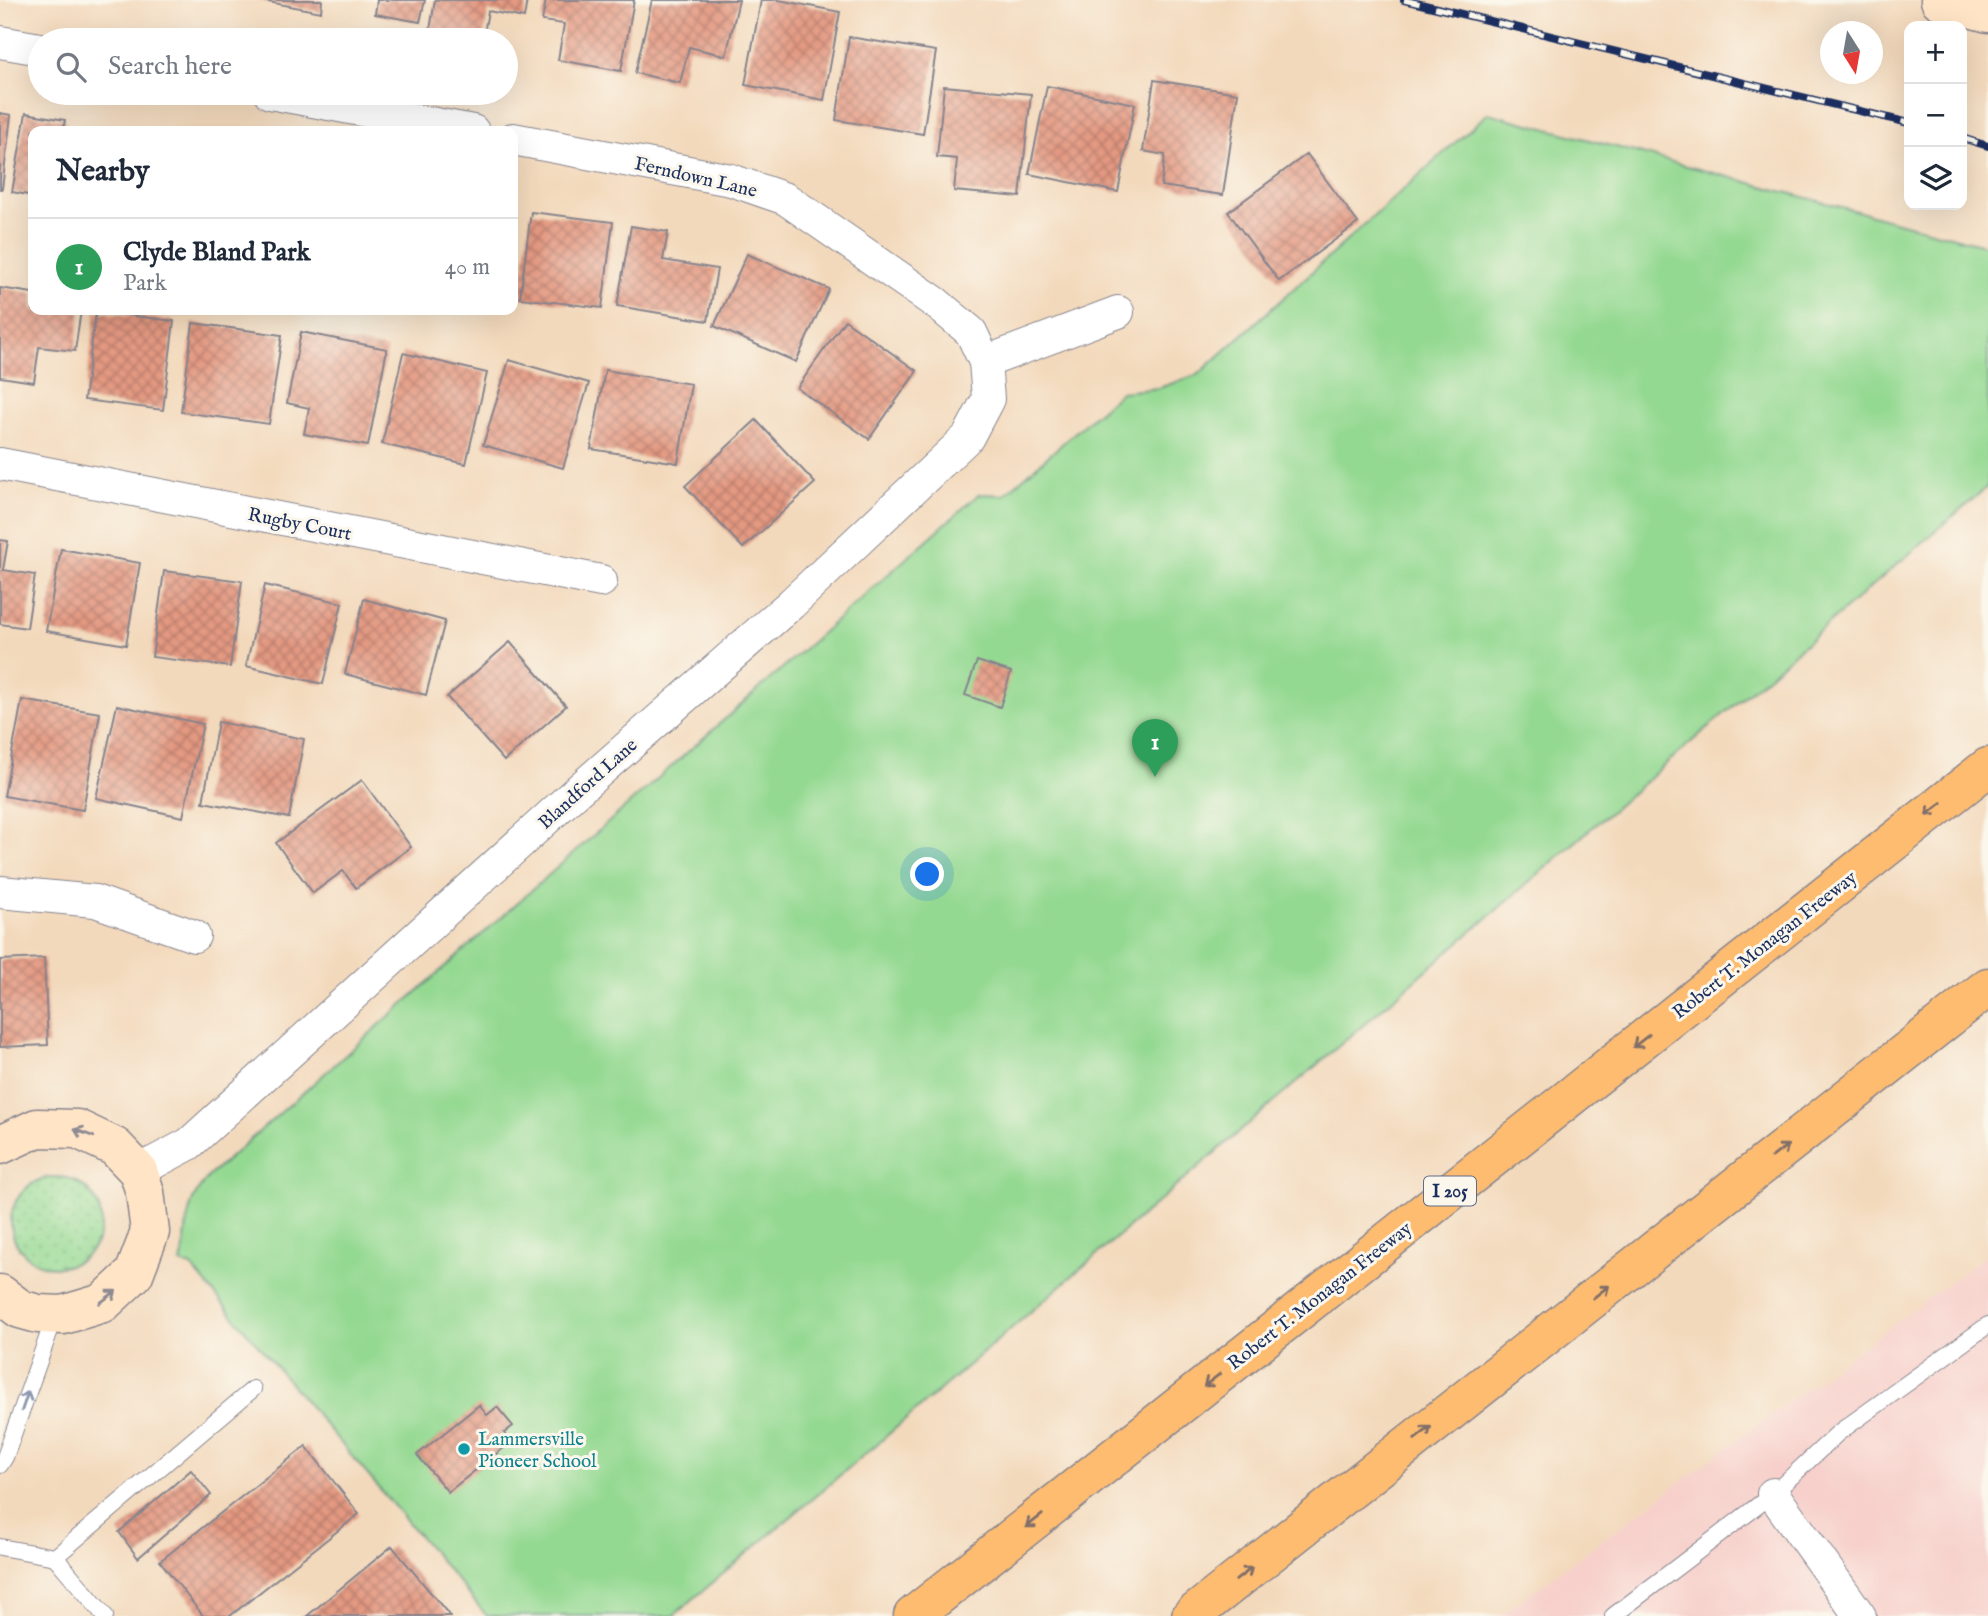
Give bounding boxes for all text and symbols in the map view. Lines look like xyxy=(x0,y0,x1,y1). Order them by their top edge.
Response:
north arrow xyxy=(1820,21,1883,84)
map controls xyxy=(1904,21,1967,210)
button: + xyxy=(1904,21,1967,84)
search box xyxy=(28,28,518,105)
icon: search xyxy=(52,48,90,86)
text: Search here xyxy=(108,50,232,83)
button: − xyxy=(1904,84,1967,147)
button: layers xyxy=(1904,147,1967,210)
street label: Ferndown Lane xyxy=(632,152,760,204)
text: Nearby xyxy=(56,153,149,191)
text: Clyde Bland Park xyxy=(123,236,311,269)
text: 1 xyxy=(75,253,83,282)
text: 40 m xyxy=(445,253,490,282)
text: Park xyxy=(123,269,167,298)
street label: Rugby Court xyxy=(246,503,354,547)
pin: 1 xyxy=(1132,719,1178,777)
street label: Blandford Lane xyxy=(534,734,643,835)
one-way arrow xyxy=(1926,801,1944,817)
your location xyxy=(910,857,944,891)
street label: Robert T. Monagan Freeway xyxy=(1668,866,1863,1025)
one-way arrow xyxy=(1632,1034,1650,1049)
one-way arrow xyxy=(73,1126,95,1138)
one-way arrow xyxy=(1770,1143,1789,1158)
road number: I 205 xyxy=(1424,1176,1476,1206)
street label: Robert T. Monagan Freeway xyxy=(1223,1217,1418,1376)
one-way arrow xyxy=(1592,1284,1610,1299)
one-way arrow xyxy=(98,1290,117,1305)
one-way arrow xyxy=(1204,1372,1222,1387)
one-way arrow xyxy=(20,1391,32,1413)
one-way arrow xyxy=(1413,1425,1431,1440)
place label: Lammersville Pioneer School xyxy=(478,1428,597,1474)
marker: Lammersville Pioneer School xyxy=(456,1441,472,1457)
one-way arrow xyxy=(1025,1513,1043,1528)
one-way arrow xyxy=(1235,1566,1253,1581)

